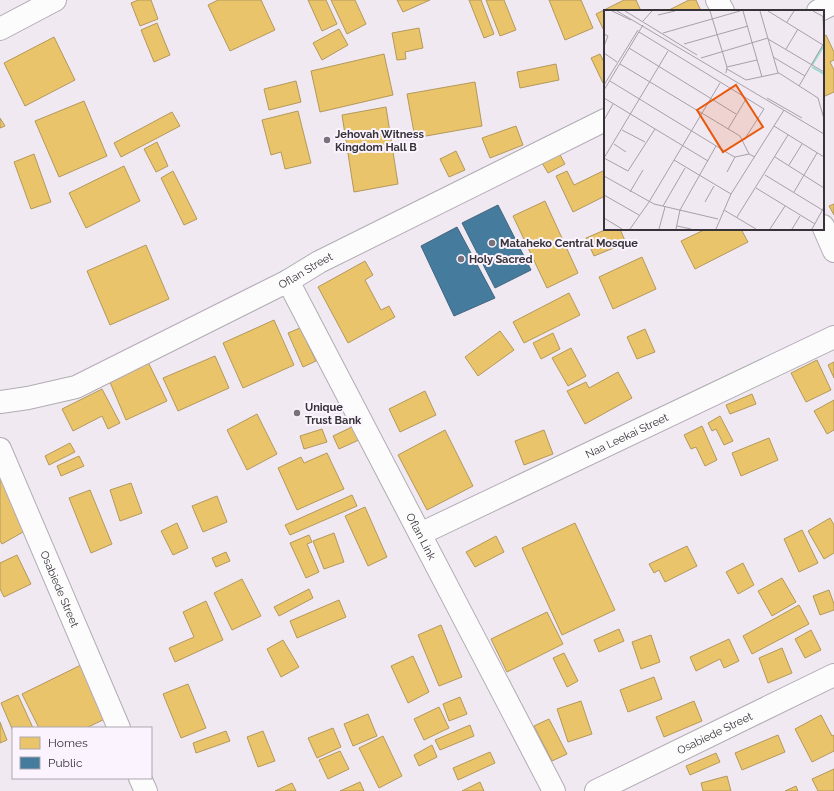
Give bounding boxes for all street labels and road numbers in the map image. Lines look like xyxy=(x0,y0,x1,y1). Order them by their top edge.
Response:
street label: Oflan Street xyxy=(277,250,335,292)
street label: Naa Leekai Street xyxy=(584,411,671,461)
street label: Oflan Link xyxy=(403,511,438,562)
street label: Osabiede Street xyxy=(37,549,81,630)
street label: Osabiede Street xyxy=(675,710,755,757)

